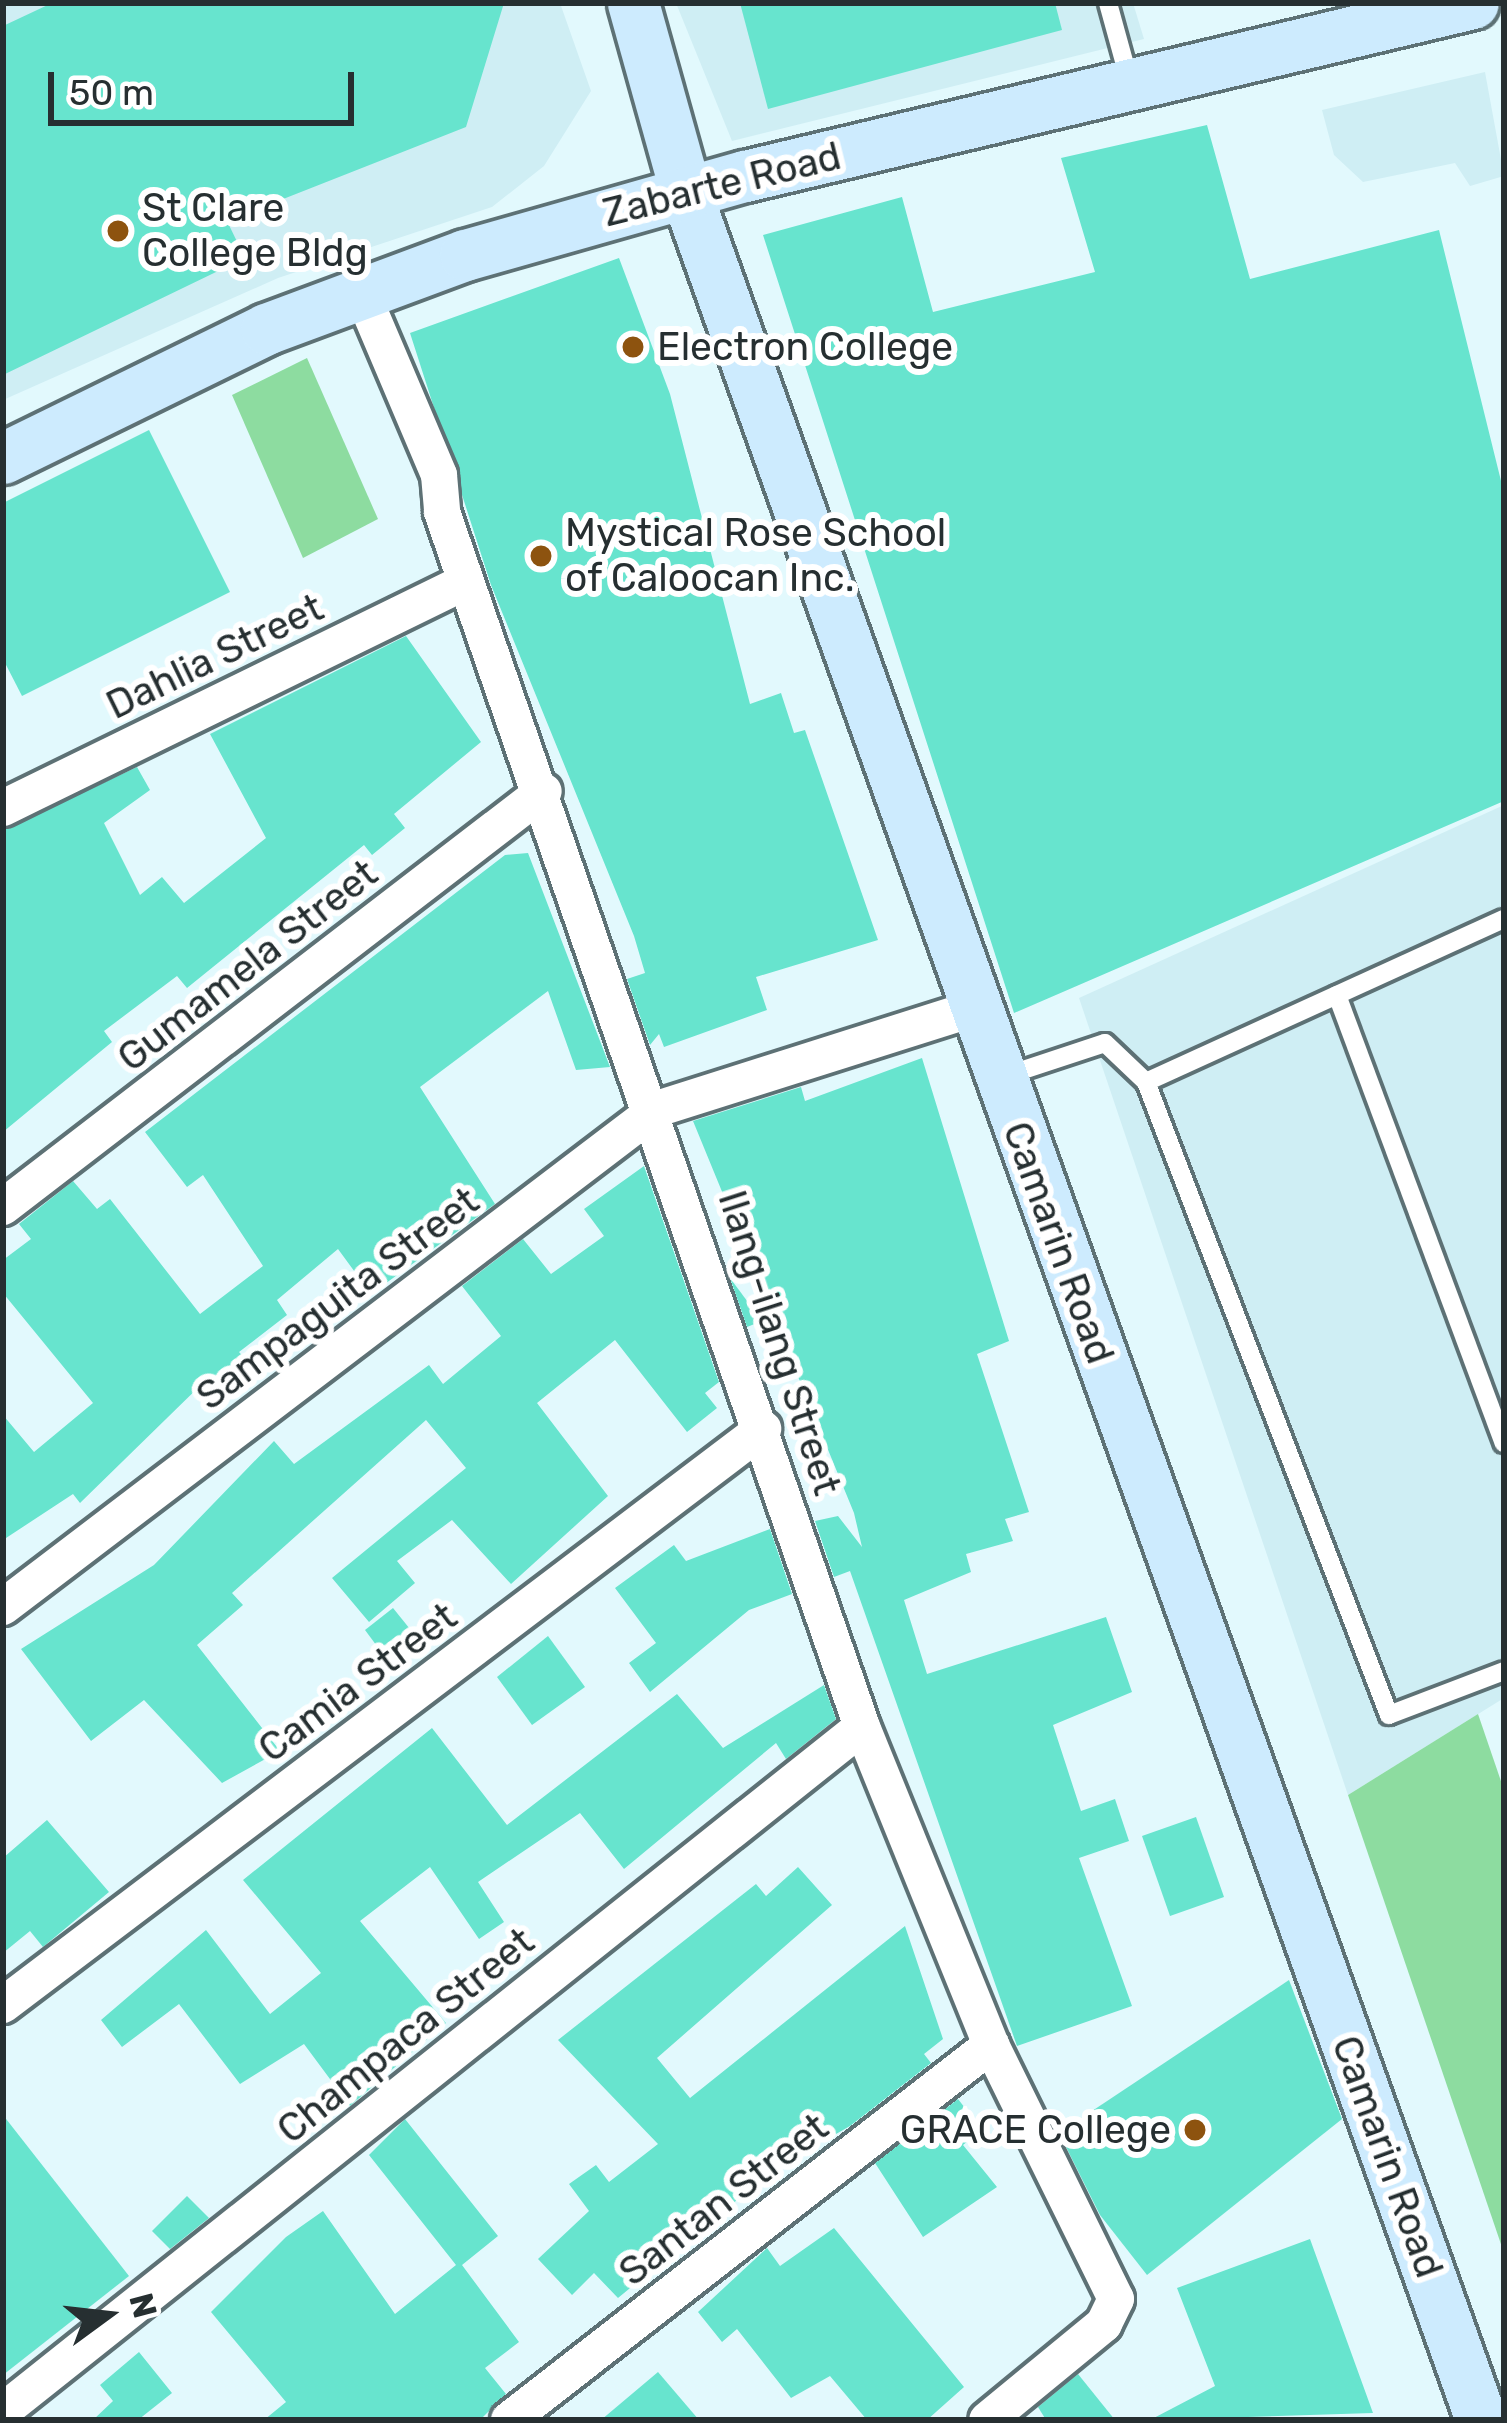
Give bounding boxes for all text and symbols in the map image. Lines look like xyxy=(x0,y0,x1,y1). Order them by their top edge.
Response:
scale bar xyxy=(54,48,360,122)
text: 50 m xyxy=(69,71,154,114)
street label: Zabarte Road xyxy=(598,133,846,237)
place label: St Clare College Bldg xyxy=(142,186,368,277)
marker: St Clare College Bldg xyxy=(105,218,131,244)
place label: Electron College xyxy=(657,324,953,370)
marker: Electron College xyxy=(620,334,646,360)
place label: Mystical Rose School of Caloocan Inc. xyxy=(565,511,946,602)
marker: Mystical Rose School of Caloocan Inc. xyxy=(528,543,554,569)
street label: Dahlia Street xyxy=(99,584,331,730)
street label: Gumamela Street xyxy=(109,850,387,1082)
street label: Camarin Road xyxy=(993,1116,1123,1370)
street label: Sampaguita Street xyxy=(188,1178,488,1420)
street label: Ilang-ilang Street xyxy=(708,1185,850,1501)
street label: Camia Street xyxy=(250,1593,466,1773)
street label: Champaca Street xyxy=(268,1918,544,2154)
street label: Camarin Road xyxy=(1322,2030,1452,2284)
street label: Santan Street xyxy=(610,2104,838,2296)
place label: GRACE College xyxy=(900,2107,1171,2153)
marker: GRACE College xyxy=(1182,2117,1208,2143)
north arrow xyxy=(48,2255,168,2375)
text: N xyxy=(121,2289,165,2322)

